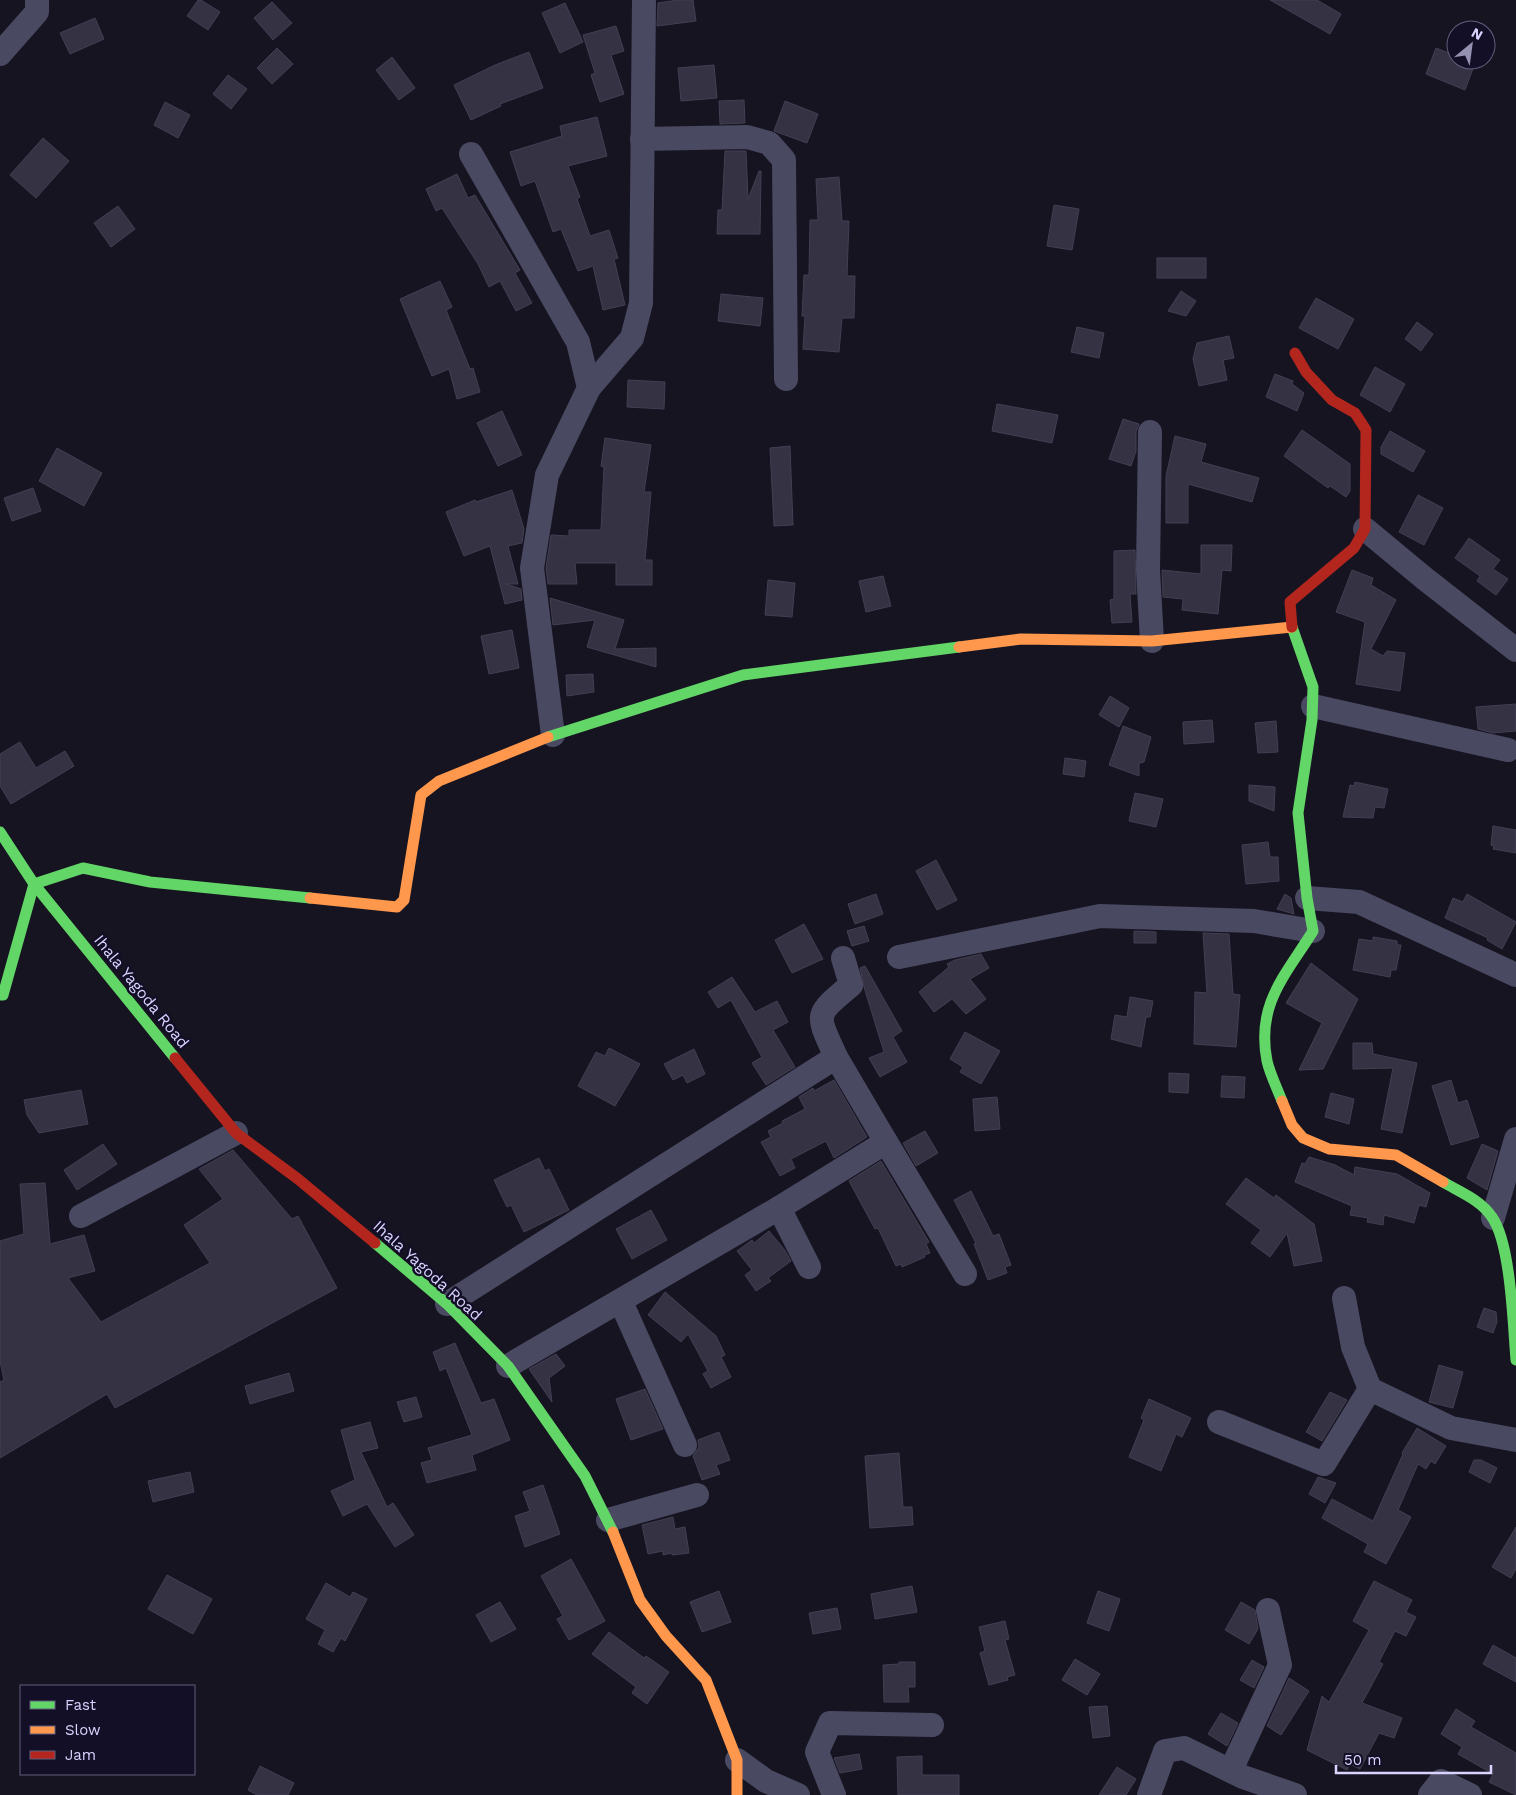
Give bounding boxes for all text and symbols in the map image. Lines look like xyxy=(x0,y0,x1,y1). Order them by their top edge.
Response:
north arrow xyxy=(1446,20,1496,70)
text: N xyxy=(1469,24,1486,43)
street label: Ihala Yagoda Road xyxy=(90,931,193,1052)
street label: Ihala Yagoda Road xyxy=(369,1216,486,1324)
legend xyxy=(20,1685,195,1775)
text: Fast xyxy=(65,1696,97,1714)
text: Slow xyxy=(65,1721,101,1739)
scale bar xyxy=(1336,1742,1491,1774)
text: Jam xyxy=(65,1746,96,1764)
text: 50 m xyxy=(1344,1751,1381,1769)

